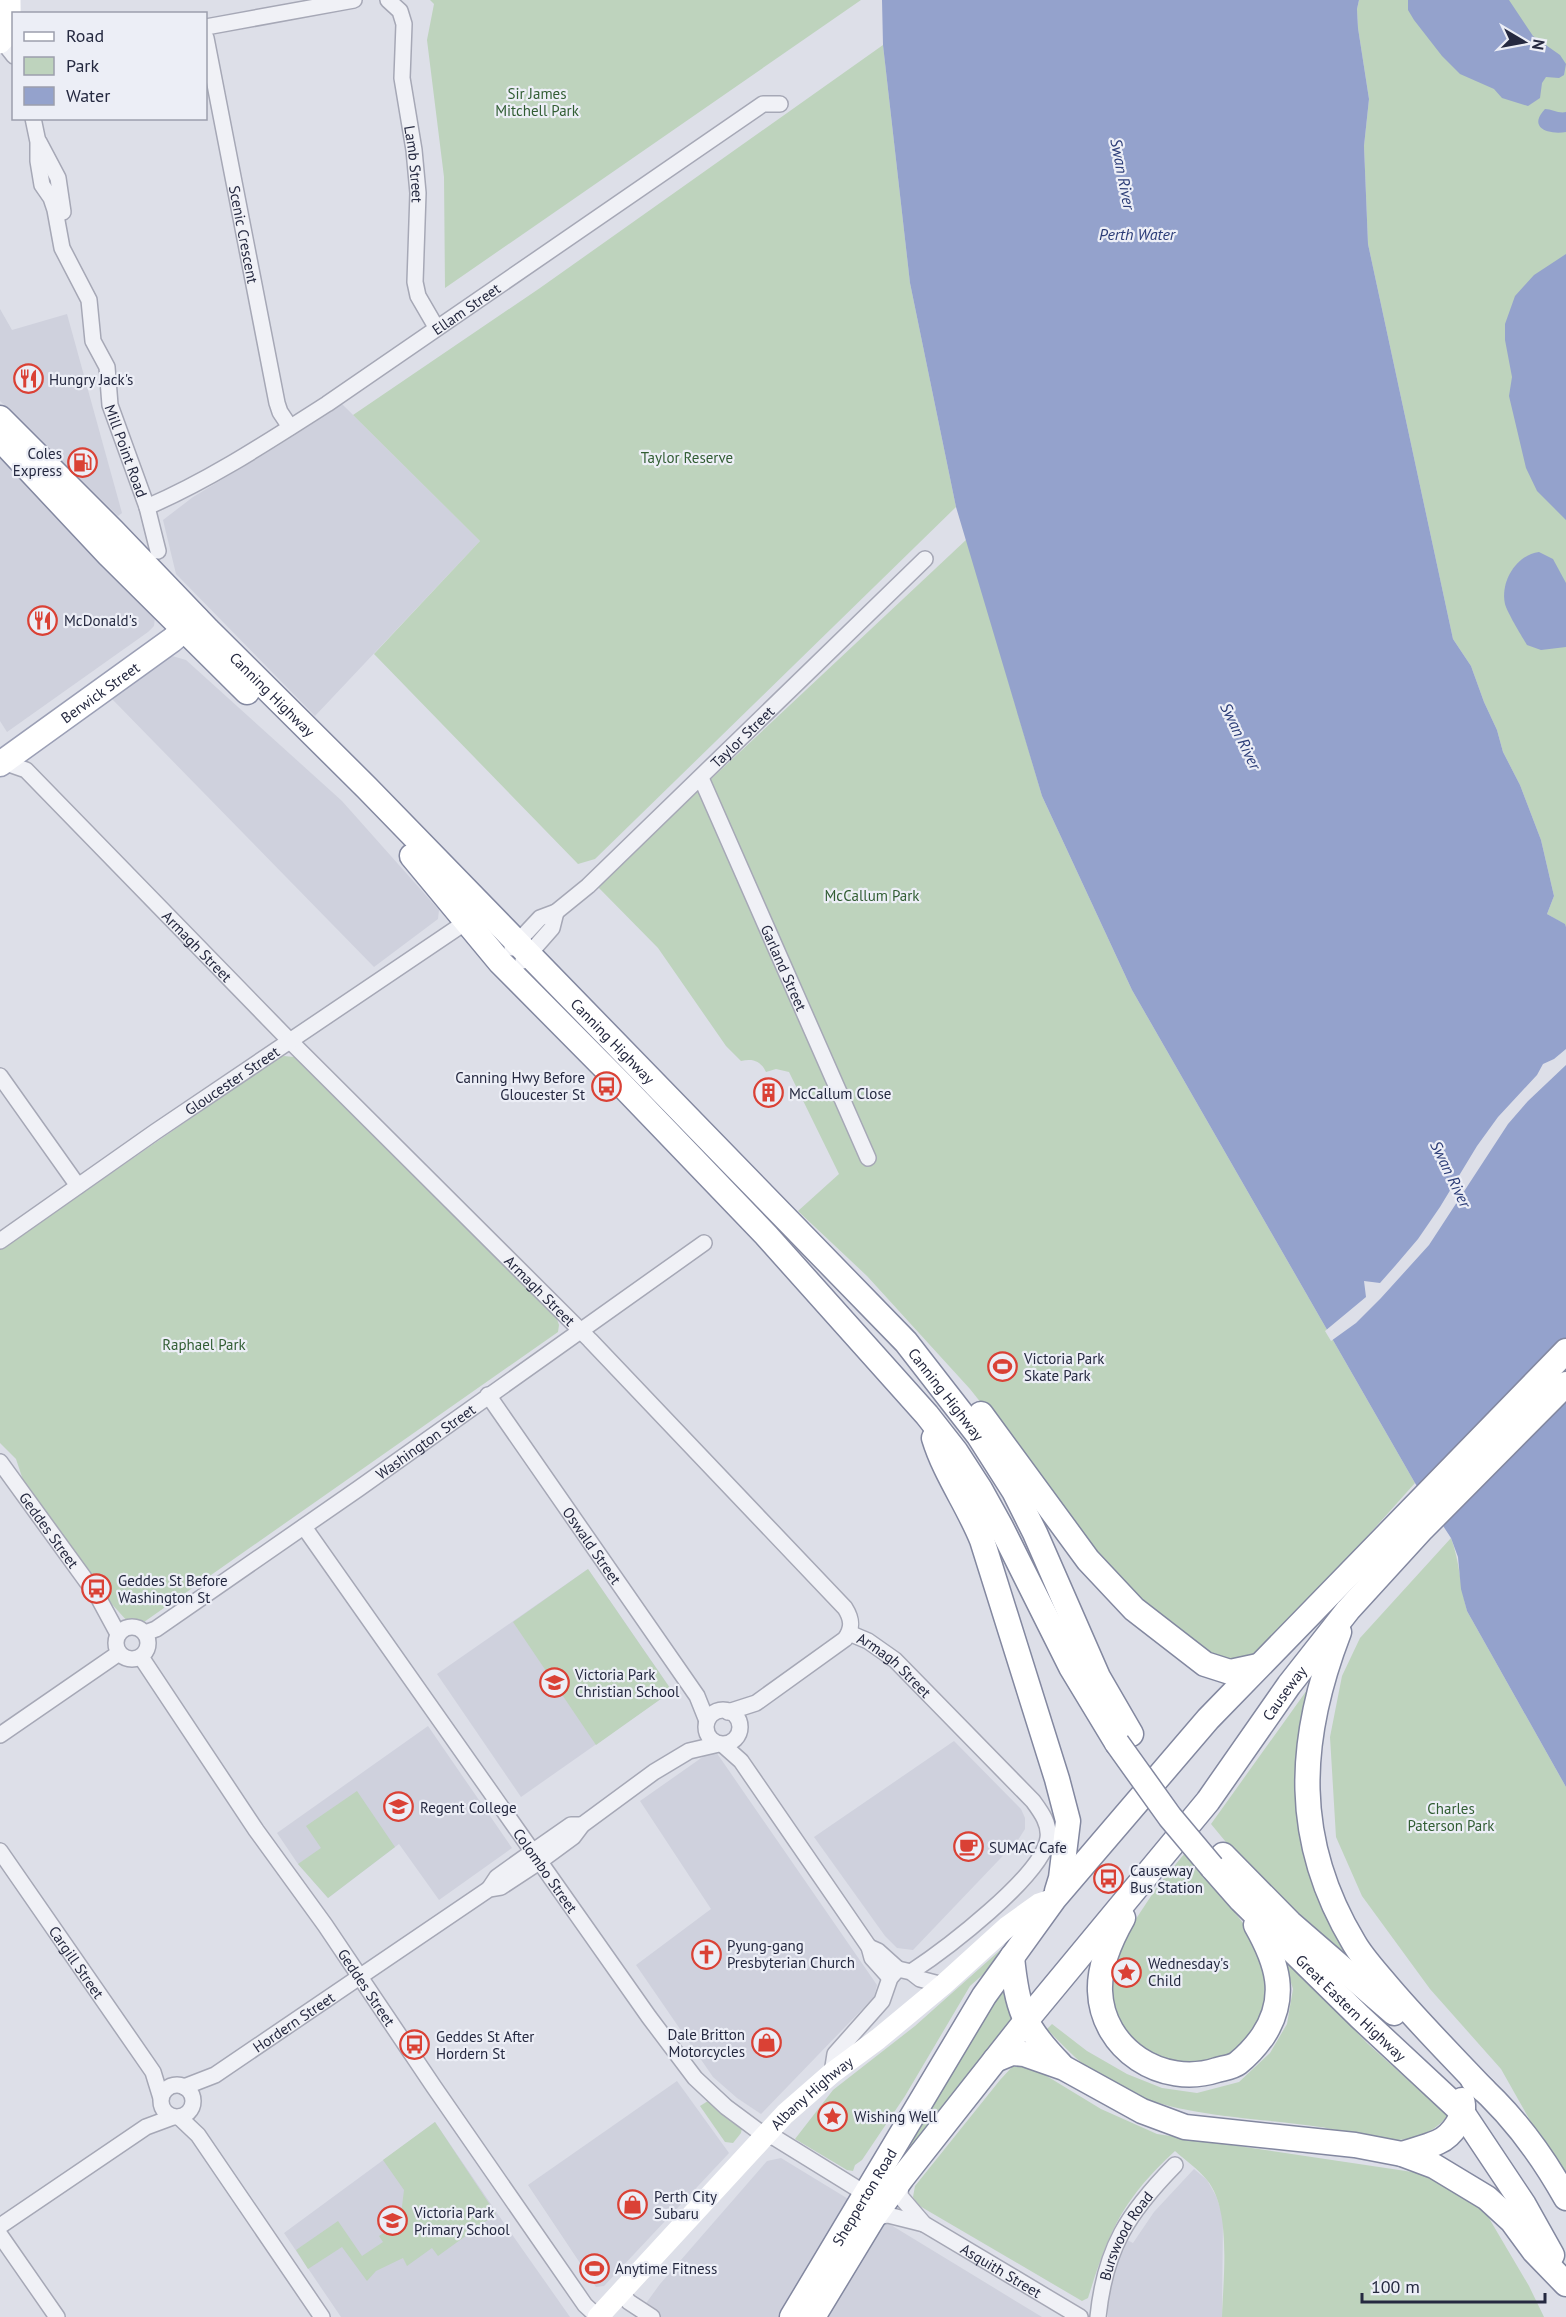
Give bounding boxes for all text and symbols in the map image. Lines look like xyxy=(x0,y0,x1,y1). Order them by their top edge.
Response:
legend xyxy=(12,12,207,120)
north arrow xyxy=(1494,12,1554,72)
text: Road xyxy=(66,24,104,47)
text: N xyxy=(1528,38,1550,52)
text: Park xyxy=(66,54,99,77)
text: Water xyxy=(66,84,110,107)
park label: Sir James Mitchell Park xyxy=(495,84,580,120)
street label: Lamb Street xyxy=(401,124,428,203)
water label: Swan River xyxy=(1106,137,1140,213)
street label: Scenic Crescent xyxy=(225,184,263,285)
water label: Perth Water xyxy=(1099,224,1177,244)
street label: Ellam Street xyxy=(428,278,504,339)
restaurant icon: Hungry Jack's xyxy=(12,363,44,395)
place label: Hungry Jack's xyxy=(49,370,133,389)
street label: Mill Point Road xyxy=(101,402,152,500)
place label: Coles Express xyxy=(13,444,62,480)
fuel station icon: Coles Express xyxy=(67,446,99,478)
park label: Taylor Reserve xyxy=(641,448,733,467)
restaurant icon: McDonald's xyxy=(27,604,59,636)
place label: McDonald's xyxy=(64,611,137,630)
street label: Canning Highway xyxy=(226,648,319,740)
street label: Berwick Street xyxy=(57,657,143,727)
water label: Swan River xyxy=(1216,699,1267,774)
street label: Taylor Street xyxy=(706,701,778,772)
park label: McCallum Park xyxy=(825,886,920,905)
street label: Armagh Street xyxy=(158,906,236,986)
street label: Garland Street xyxy=(757,921,812,1014)
street label: Canning Highway xyxy=(567,994,659,1088)
street label: Gloucester Street xyxy=(181,1042,283,1119)
place label: Canning Hwy Before Gloucester St xyxy=(455,1068,585,1104)
bus stop icon: Canning Hwy Before Gloucester St xyxy=(590,1070,622,1102)
building icon: McCallum Close xyxy=(752,1077,784,1109)
place label: McCallum Close xyxy=(789,1084,891,1103)
water label: Swan River xyxy=(1426,1137,1477,1212)
street label: Armagh Street xyxy=(501,1251,580,1330)
park label: Raphael Park xyxy=(162,1335,247,1354)
street label: Canning Highway xyxy=(904,1344,988,1444)
place label: Victoria Park Skate Park xyxy=(1023,1349,1105,1385)
sports icon: Victoria Park Skate Park xyxy=(987,1351,1019,1383)
street label: Washington Street xyxy=(372,1399,479,1483)
street label: Geddes Street xyxy=(15,1488,83,1572)
street label: Oswald Street xyxy=(559,1503,626,1588)
place label: Geddes St Before Washington St xyxy=(118,1571,228,1607)
bus stop icon: Geddes St Before Washington St xyxy=(81,1573,113,1605)
street label: Armagh Street xyxy=(854,1628,936,1701)
street label: Causeway xyxy=(1258,1662,1310,1724)
place label: Victoria Park Christian School xyxy=(574,1665,680,1701)
school or university icon: Victoria Park Christian School xyxy=(538,1667,570,1699)
school or university icon: Regent College xyxy=(383,1791,415,1823)
place label: Regent College xyxy=(420,1798,517,1817)
park label: Charles Paterson Park xyxy=(1407,1799,1495,1835)
street label: Colombo Street xyxy=(509,1824,582,1916)
cafe icon: SUMAC Cafe xyxy=(952,1831,984,1863)
place label: SUMAC Cafe xyxy=(989,1838,1067,1857)
place label: Causeway Bus Station xyxy=(1130,1861,1203,1897)
bus stop icon: Causeway Bus Station xyxy=(1093,1863,1125,1895)
street label: Cargill Street xyxy=(45,1922,109,2002)
place label: Pyung-gang Presbyterian Church xyxy=(727,1936,855,1972)
church icon: Pyung-gang Presbyterian Church xyxy=(690,1938,722,1970)
street label: Geddes Street xyxy=(334,1945,400,2029)
street label: Great Eastern Highway xyxy=(1292,1950,1411,2065)
place label: Wednesday's Child xyxy=(1148,1954,1229,1990)
place icon: Wednesday's Child xyxy=(1111,1956,1143,1988)
street label: Hordern Street xyxy=(249,1987,338,2056)
place label: Dale Britton Motorcycles xyxy=(668,2025,745,2061)
place label: Geddes St After Hordern St xyxy=(436,2027,534,2063)
shop icon: Dale Britton Motorcycles xyxy=(750,2027,782,2059)
bus stop icon: Geddes St After Hordern St xyxy=(399,2029,431,2061)
street label: Albany Highway xyxy=(766,2052,856,2133)
place icon: Wishing Well xyxy=(817,2100,849,2132)
place label: Wishing Well xyxy=(854,2107,938,2126)
street label: Shepperton Road xyxy=(827,2145,900,2249)
place label: Perth City Subaru xyxy=(654,2187,717,2223)
street label: Burswood Road xyxy=(1095,2187,1157,2282)
shop icon: Perth City Subaru xyxy=(617,2189,649,2221)
place label: Victoria Park Primary School xyxy=(413,2203,510,2239)
school or university icon: Victoria Park Primary School xyxy=(377,2205,409,2237)
street label: Asquith Street xyxy=(957,2239,1045,2302)
sports icon: Anytime Fitness xyxy=(578,2252,610,2284)
place label: Anytime Fitness xyxy=(615,2259,717,2278)
scale bar xyxy=(1362,2266,1545,2304)
text: 100 m xyxy=(1371,2275,1420,2298)

